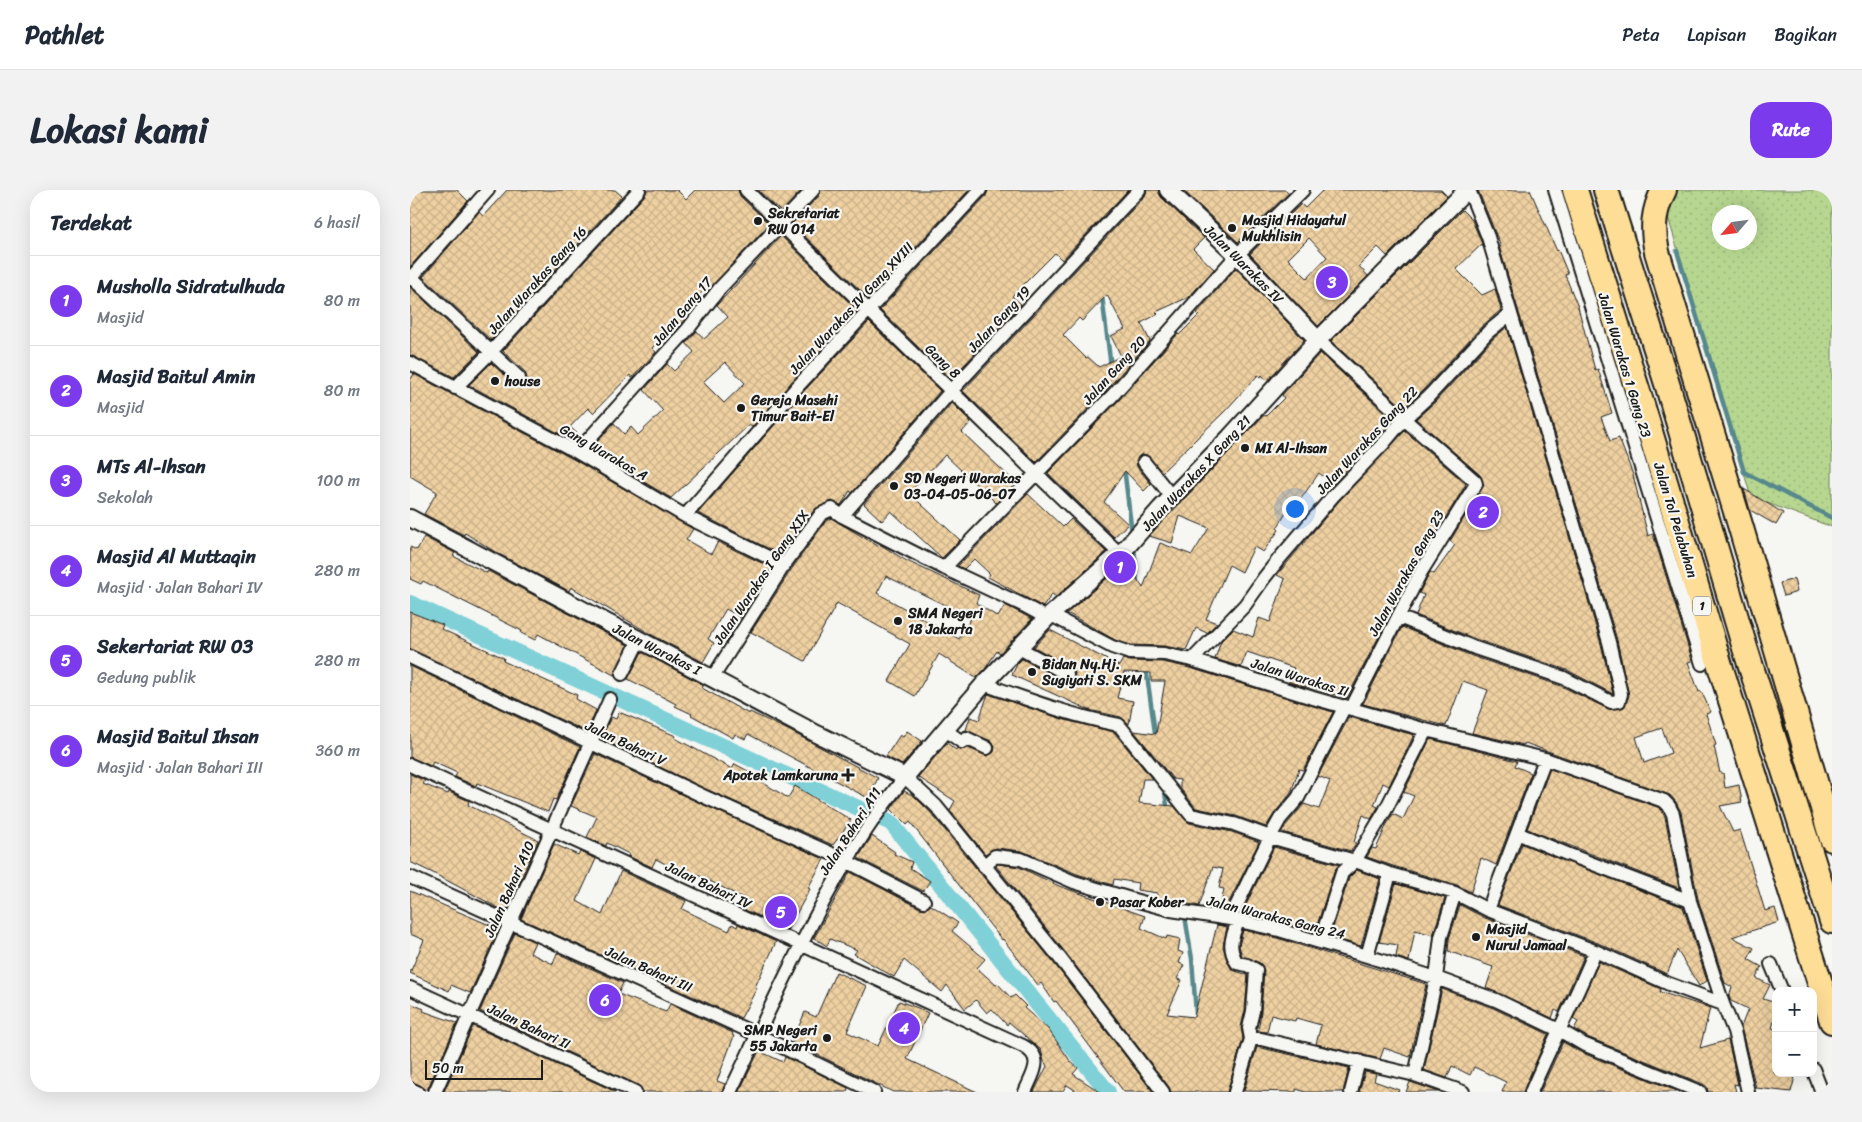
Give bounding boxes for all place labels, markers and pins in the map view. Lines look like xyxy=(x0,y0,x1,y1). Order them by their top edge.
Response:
place label: Sekretariat RW 014 xyxy=(767,201,841,242)
place label: Masjid Hidayatul Mukhlisin xyxy=(1241,208,1347,249)
marker: Sekretariat RW 014 xyxy=(752,215,764,227)
marker: Masjid Hidayatul Mukhlisin xyxy=(1226,222,1238,234)
pin: 3 xyxy=(1316,263,1348,301)
place label: house xyxy=(504,369,540,394)
marker: house xyxy=(489,375,501,387)
place label: Gereja Masehi Timur Bait-El xyxy=(750,388,839,429)
marker: Gereja Masehi Timur Bait-El xyxy=(735,402,747,414)
place label: MI Al-Ihsan xyxy=(1254,436,1328,461)
marker: MI Al-Ihsan xyxy=(1239,442,1251,454)
place label: SD Negeri Warakas 03-04-05-06-07 xyxy=(903,466,1021,507)
marker: SD Negeri Warakas 03-04-05-06-07 xyxy=(888,480,900,492)
pin: 2 xyxy=(1467,493,1499,531)
pin: 1 xyxy=(1104,548,1136,586)
place label: SMA Negeri 18 Jakarta xyxy=(907,601,984,642)
marker: SMA Negeri 18 Jakarta xyxy=(892,615,904,627)
place label: Bidan Ny.Hj. Sugiyati S. SKM xyxy=(1041,652,1143,693)
marker: Bidan Ny.Hj. Sugiyati S. SKM xyxy=(1026,666,1038,678)
place label: Apotek Lamkaruna xyxy=(722,763,839,788)
marker: Apotek Lamkaruna xyxy=(842,769,854,781)
place label: Pasar Kober xyxy=(1110,890,1185,915)
pin: 5 xyxy=(765,893,797,931)
marker: Pasar Kober xyxy=(1094,896,1106,908)
place label: Masjid Nurul Jamaal xyxy=(1485,917,1567,958)
marker: Masjid Nurul Jamaal xyxy=(1470,931,1482,943)
pin: 6 xyxy=(589,981,621,1019)
pin: 4 xyxy=(888,1009,920,1047)
place label: SMP Negeri 55 Jakarta xyxy=(743,1018,818,1059)
marker: SMP Negeri 55 Jakarta xyxy=(821,1032,833,1044)

